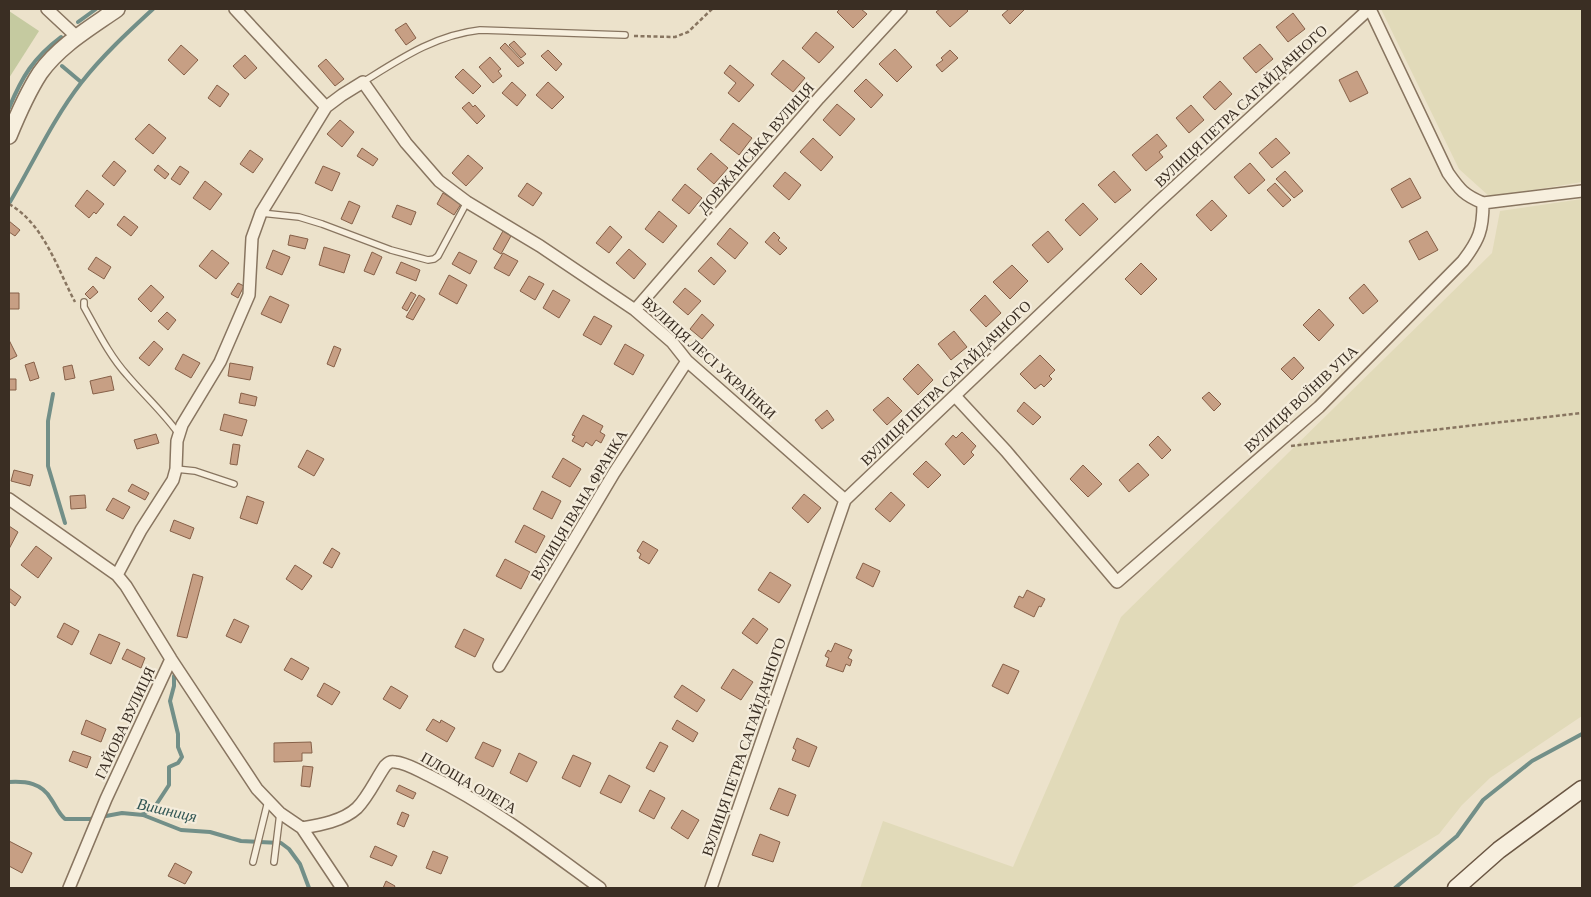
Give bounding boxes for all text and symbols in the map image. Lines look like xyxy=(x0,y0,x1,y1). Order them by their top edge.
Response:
street label: ВУЛИЦЯ ПЕТРА САГАЙДАЧНОГО xyxy=(1152,22,1331,190)
street label: ДОВЖАНСЬКА ВУЛИЦЯ xyxy=(695,79,817,217)
street label: ВУЛИЦЯ ЛЕСІ УКРАЇНКИ xyxy=(639,294,779,422)
street label: ВУЛИЦЯ ПЕТРА САГАЙДАЧНОГО xyxy=(858,297,1034,469)
street label: ВУЛИЦЯ ВОЇНІВ УПА xyxy=(1241,342,1361,456)
street label: ВУЛИЦЯ ІВАНА ФРАНКА xyxy=(528,427,630,583)
street label: ВУЛИЦЯ ПЕТРА САГАЙДАЧНОГО xyxy=(699,636,789,858)
street label: ГАЙОВА ВУЛИЦЯ xyxy=(92,664,158,782)
street label: ПЛОЩА ОЛЕГА xyxy=(418,749,520,817)
water label: Вишниця xyxy=(135,795,199,826)

